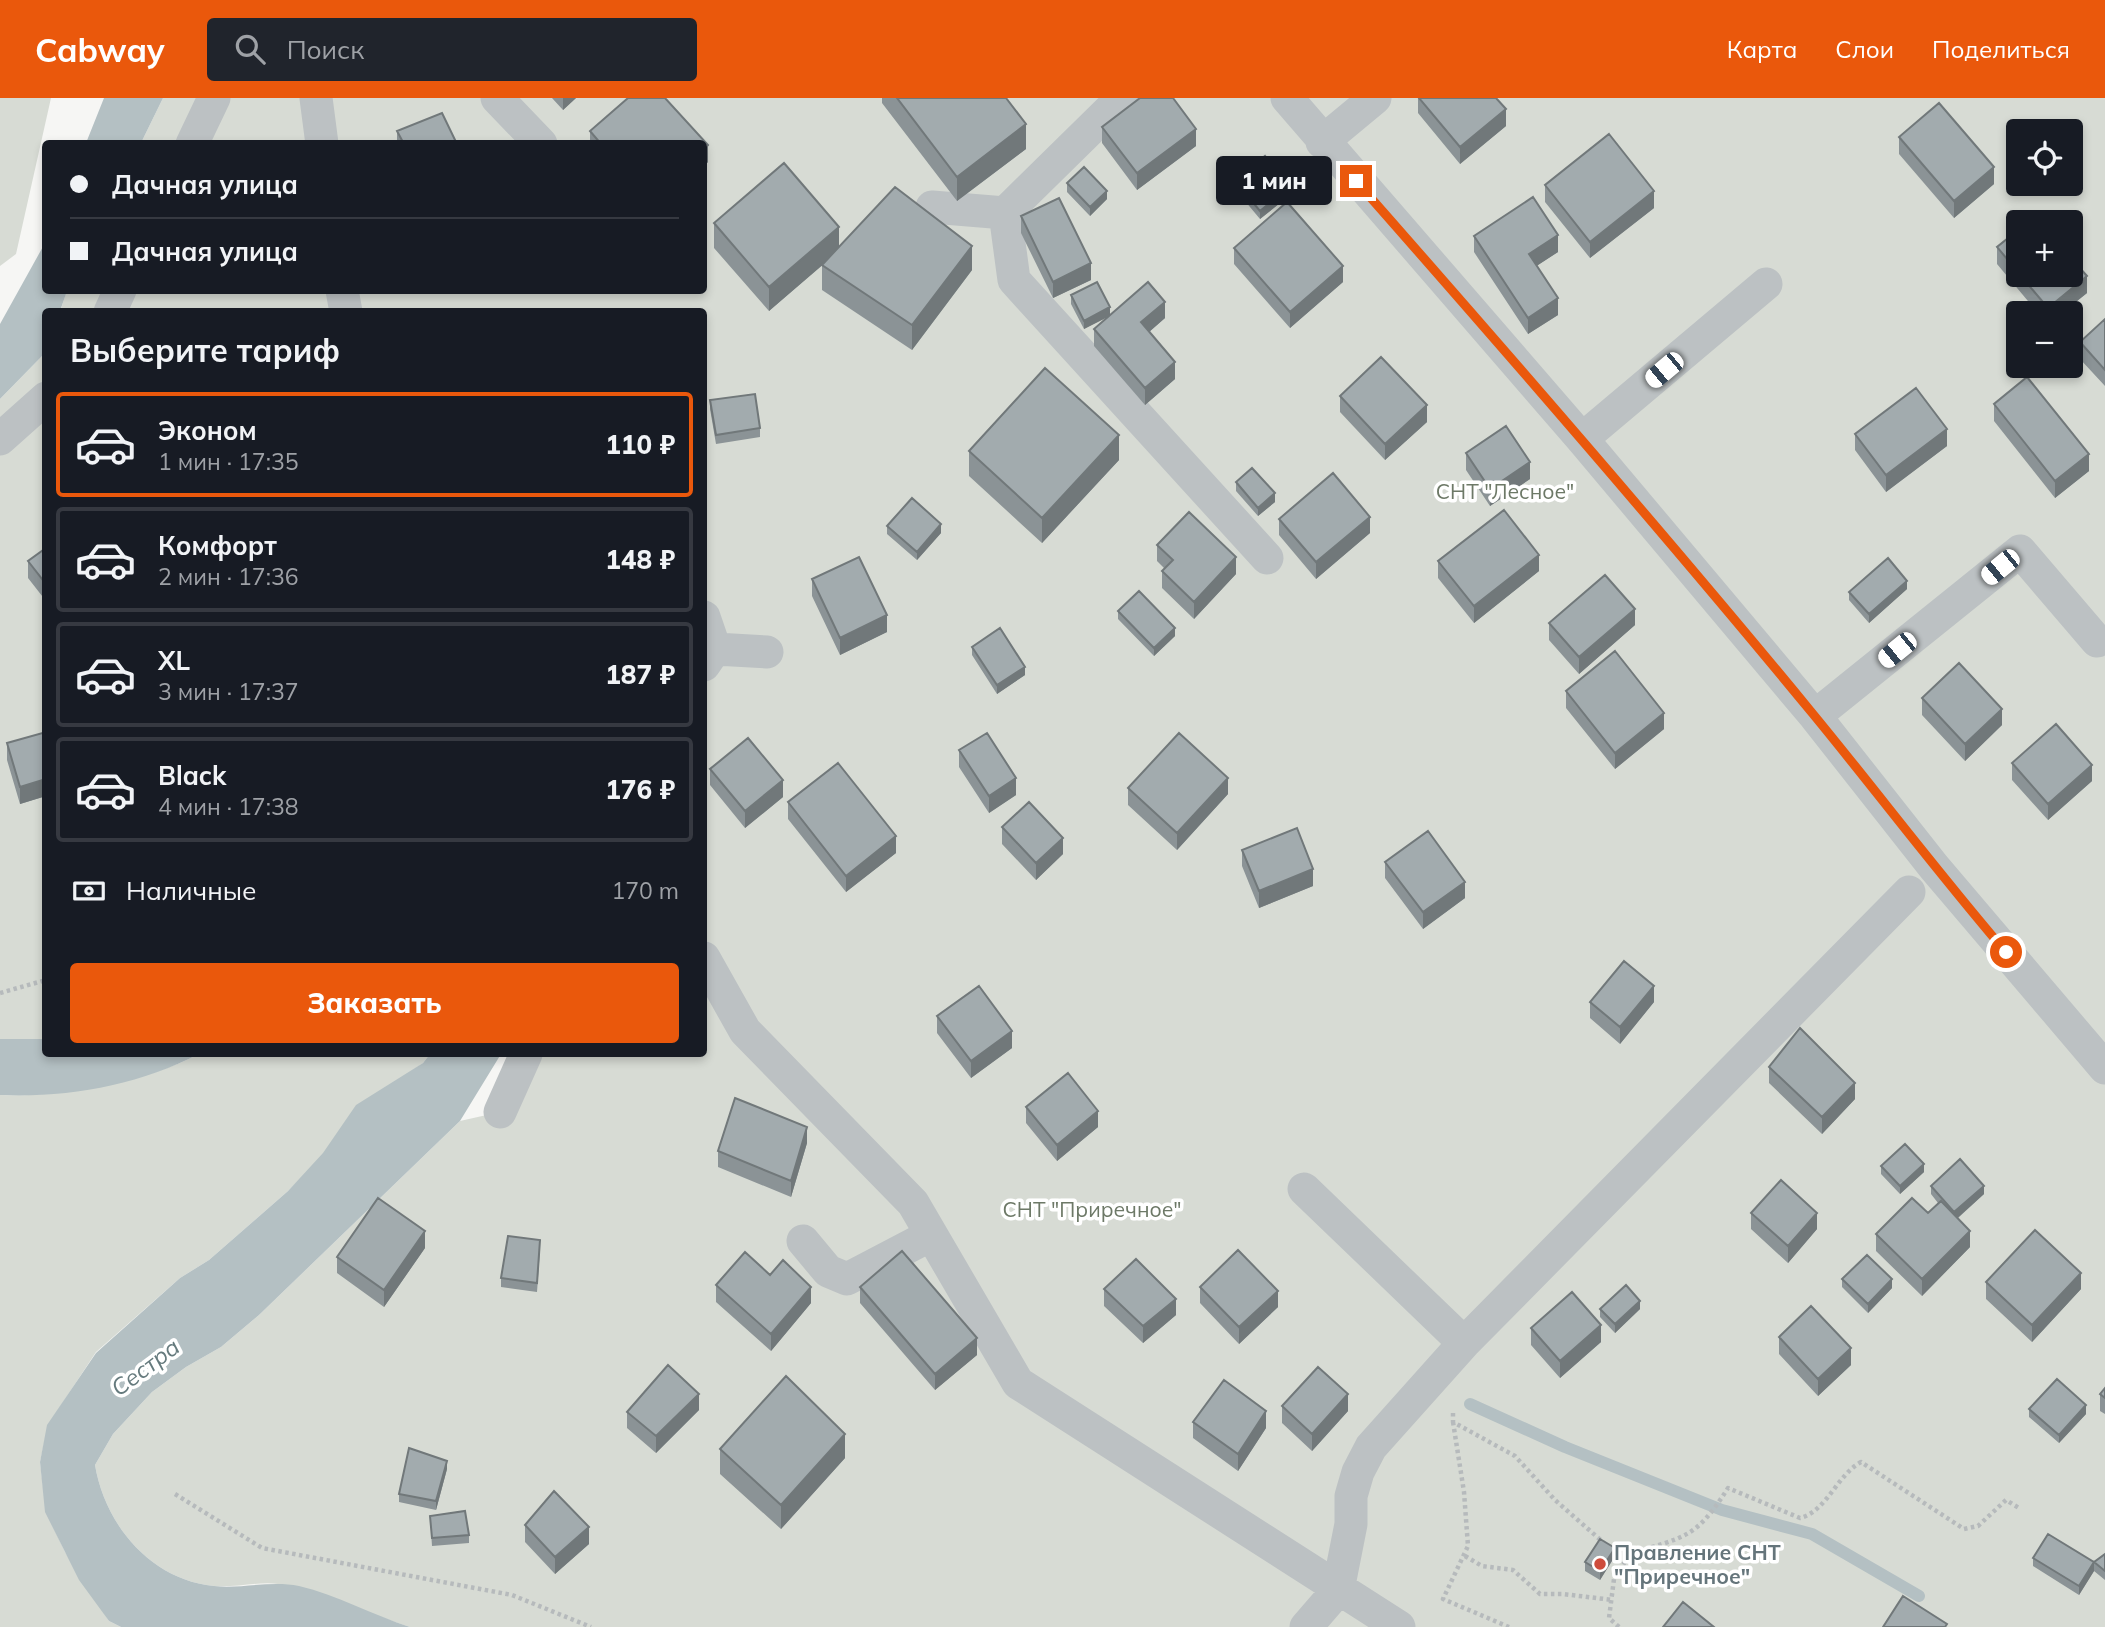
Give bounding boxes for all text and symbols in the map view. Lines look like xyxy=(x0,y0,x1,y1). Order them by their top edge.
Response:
search box xyxy=(207,18,697,81)
text: Cabway xyxy=(35,29,165,70)
icon: search xyxy=(231,30,269,68)
text: Поиск xyxy=(287,33,364,66)
text: Карта xyxy=(1727,34,1797,64)
text: Слои xyxy=(1835,34,1894,64)
text: Поделиться xyxy=(1932,34,2070,64)
map controls xyxy=(2006,119,2083,378)
button: locate xyxy=(2006,119,2083,196)
callout: 1 мин xyxy=(1216,156,1332,206)
route end xyxy=(1340,165,1372,197)
text: 1 мин xyxy=(1241,166,1307,195)
text: Дачная улица xyxy=(112,168,298,201)
button: + xyxy=(2006,210,2083,287)
text: Дачная улица xyxy=(112,235,298,268)
button: − xyxy=(2006,301,2083,378)
text: Выберите тариф xyxy=(70,330,340,370)
car xyxy=(1642,348,1687,392)
icon: car xyxy=(74,413,137,476)
text: Эконом xyxy=(158,414,257,447)
text: 110 ₽ xyxy=(605,428,675,461)
text: 1 мин · 17:35 xyxy=(158,447,298,476)
park label: СНТ "Лесное" xyxy=(1436,478,1574,504)
icon: car xyxy=(74,528,137,591)
text: Комфорт xyxy=(158,529,277,562)
text: 148 ₽ xyxy=(605,543,675,576)
car xyxy=(1978,546,2023,588)
text: 2 мин · 17:36 xyxy=(158,562,298,591)
car xyxy=(1875,629,1920,671)
icon: car xyxy=(74,643,137,706)
text: XL xyxy=(158,644,190,677)
text: 187 ₽ xyxy=(605,658,675,691)
text: 3 мин · 17:37 xyxy=(158,677,298,706)
icon: car xyxy=(74,758,137,821)
text: Black xyxy=(158,759,226,792)
text: 176 ₽ xyxy=(605,773,675,806)
text: 4 мин · 17:38 xyxy=(158,792,298,821)
icon: cash xyxy=(70,872,108,910)
text: Наличные xyxy=(126,874,256,907)
text: 170 m xyxy=(611,876,679,905)
route start xyxy=(1990,936,2022,968)
button: Заказать xyxy=(70,963,679,1043)
park label: СНТ "Приречное" xyxy=(1002,1196,1182,1222)
water label: Сестра xyxy=(105,1332,185,1402)
place label: Правление СНТ "Приречное" xyxy=(1614,1539,1781,1589)
marker: Правление СНТ "Приречное" xyxy=(1592,1556,1608,1572)

